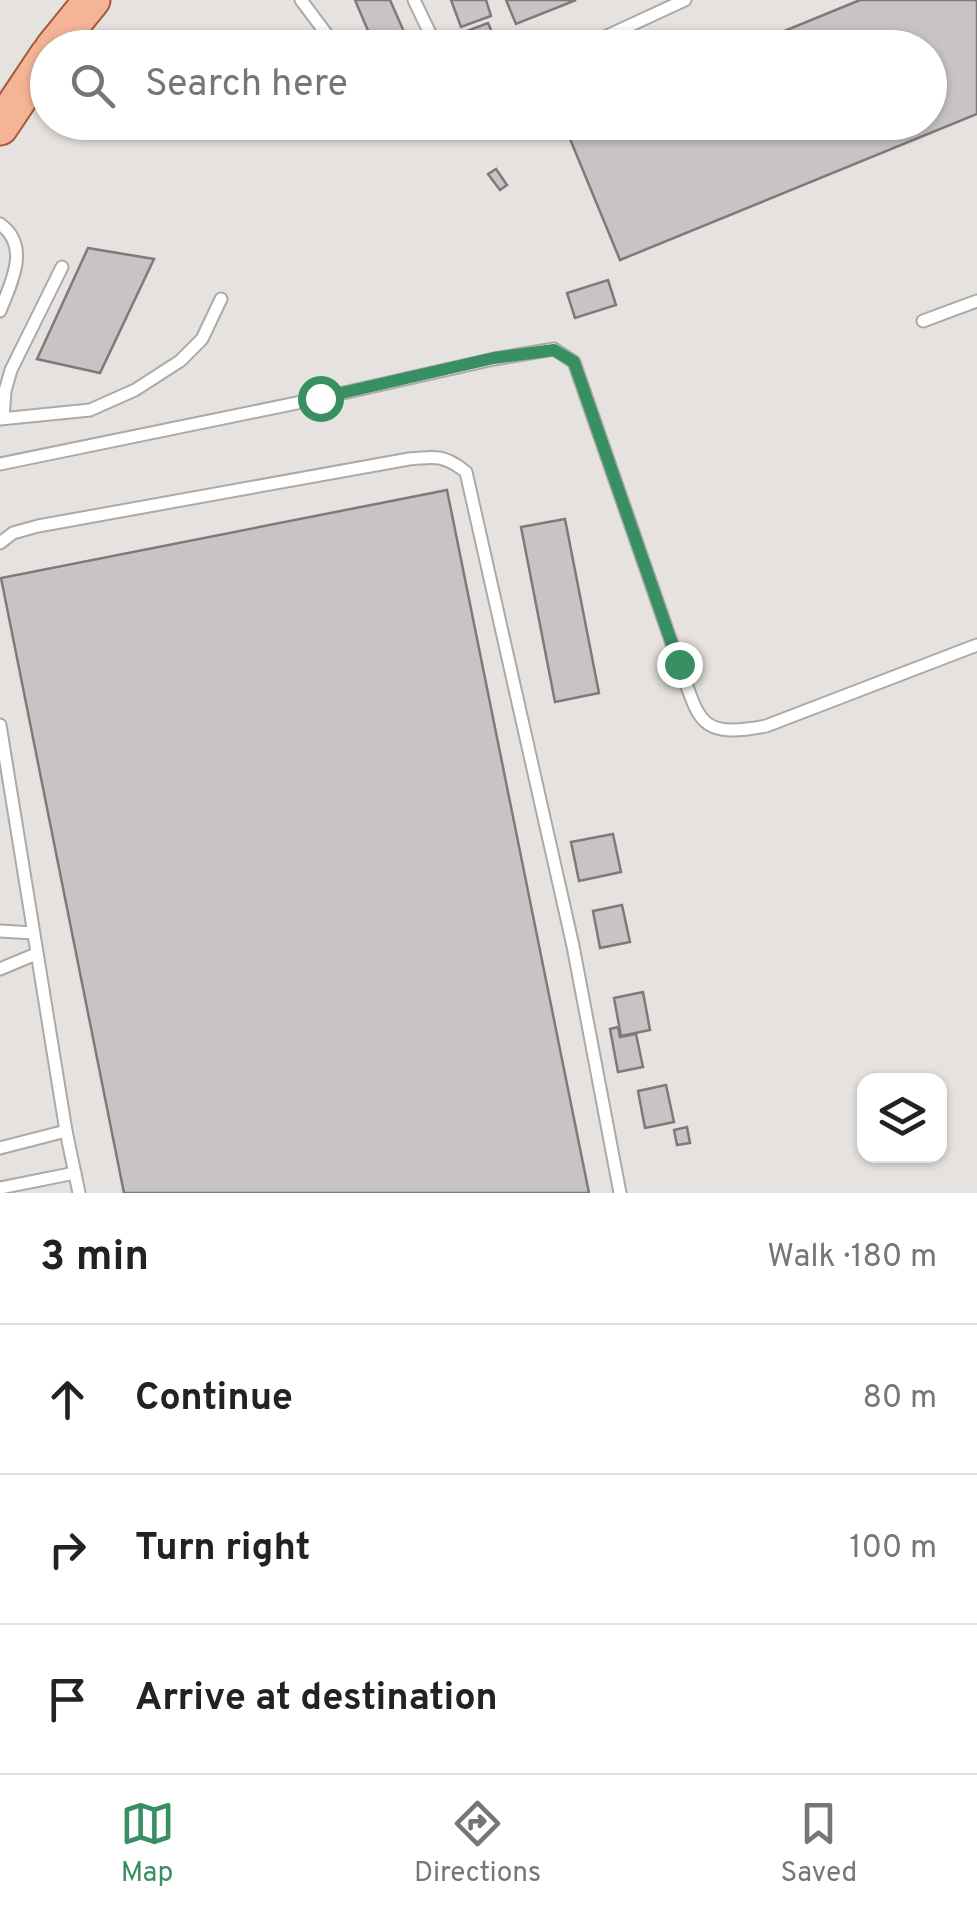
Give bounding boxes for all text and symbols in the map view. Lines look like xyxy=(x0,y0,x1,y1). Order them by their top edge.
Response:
search box xyxy=(30,30,947,140)
icon: search xyxy=(65,58,120,113)
text: Search here xyxy=(145,61,348,110)
route start xyxy=(298,376,344,422)
route end xyxy=(657,642,703,688)
map controls xyxy=(857,1073,947,1163)
button: layers xyxy=(857,1073,947,1163)
text: 3 min xyxy=(40,1232,149,1285)
text: Walk · 180 m xyxy=(767,1238,937,1278)
icon: ahead xyxy=(40,1372,95,1427)
text: Continue xyxy=(135,1375,293,1424)
text: 80 m xyxy=(863,1379,937,1419)
icon: right xyxy=(40,1522,95,1577)
text: Turn right xyxy=(135,1525,310,1574)
text: 100 m xyxy=(850,1529,937,1569)
icon: arrive xyxy=(40,1672,95,1727)
text: Arrive at destination xyxy=(135,1675,498,1724)
tab: Map xyxy=(120,1796,175,1892)
tab: Directions xyxy=(414,1796,541,1892)
tab: Saved xyxy=(780,1796,857,1892)

